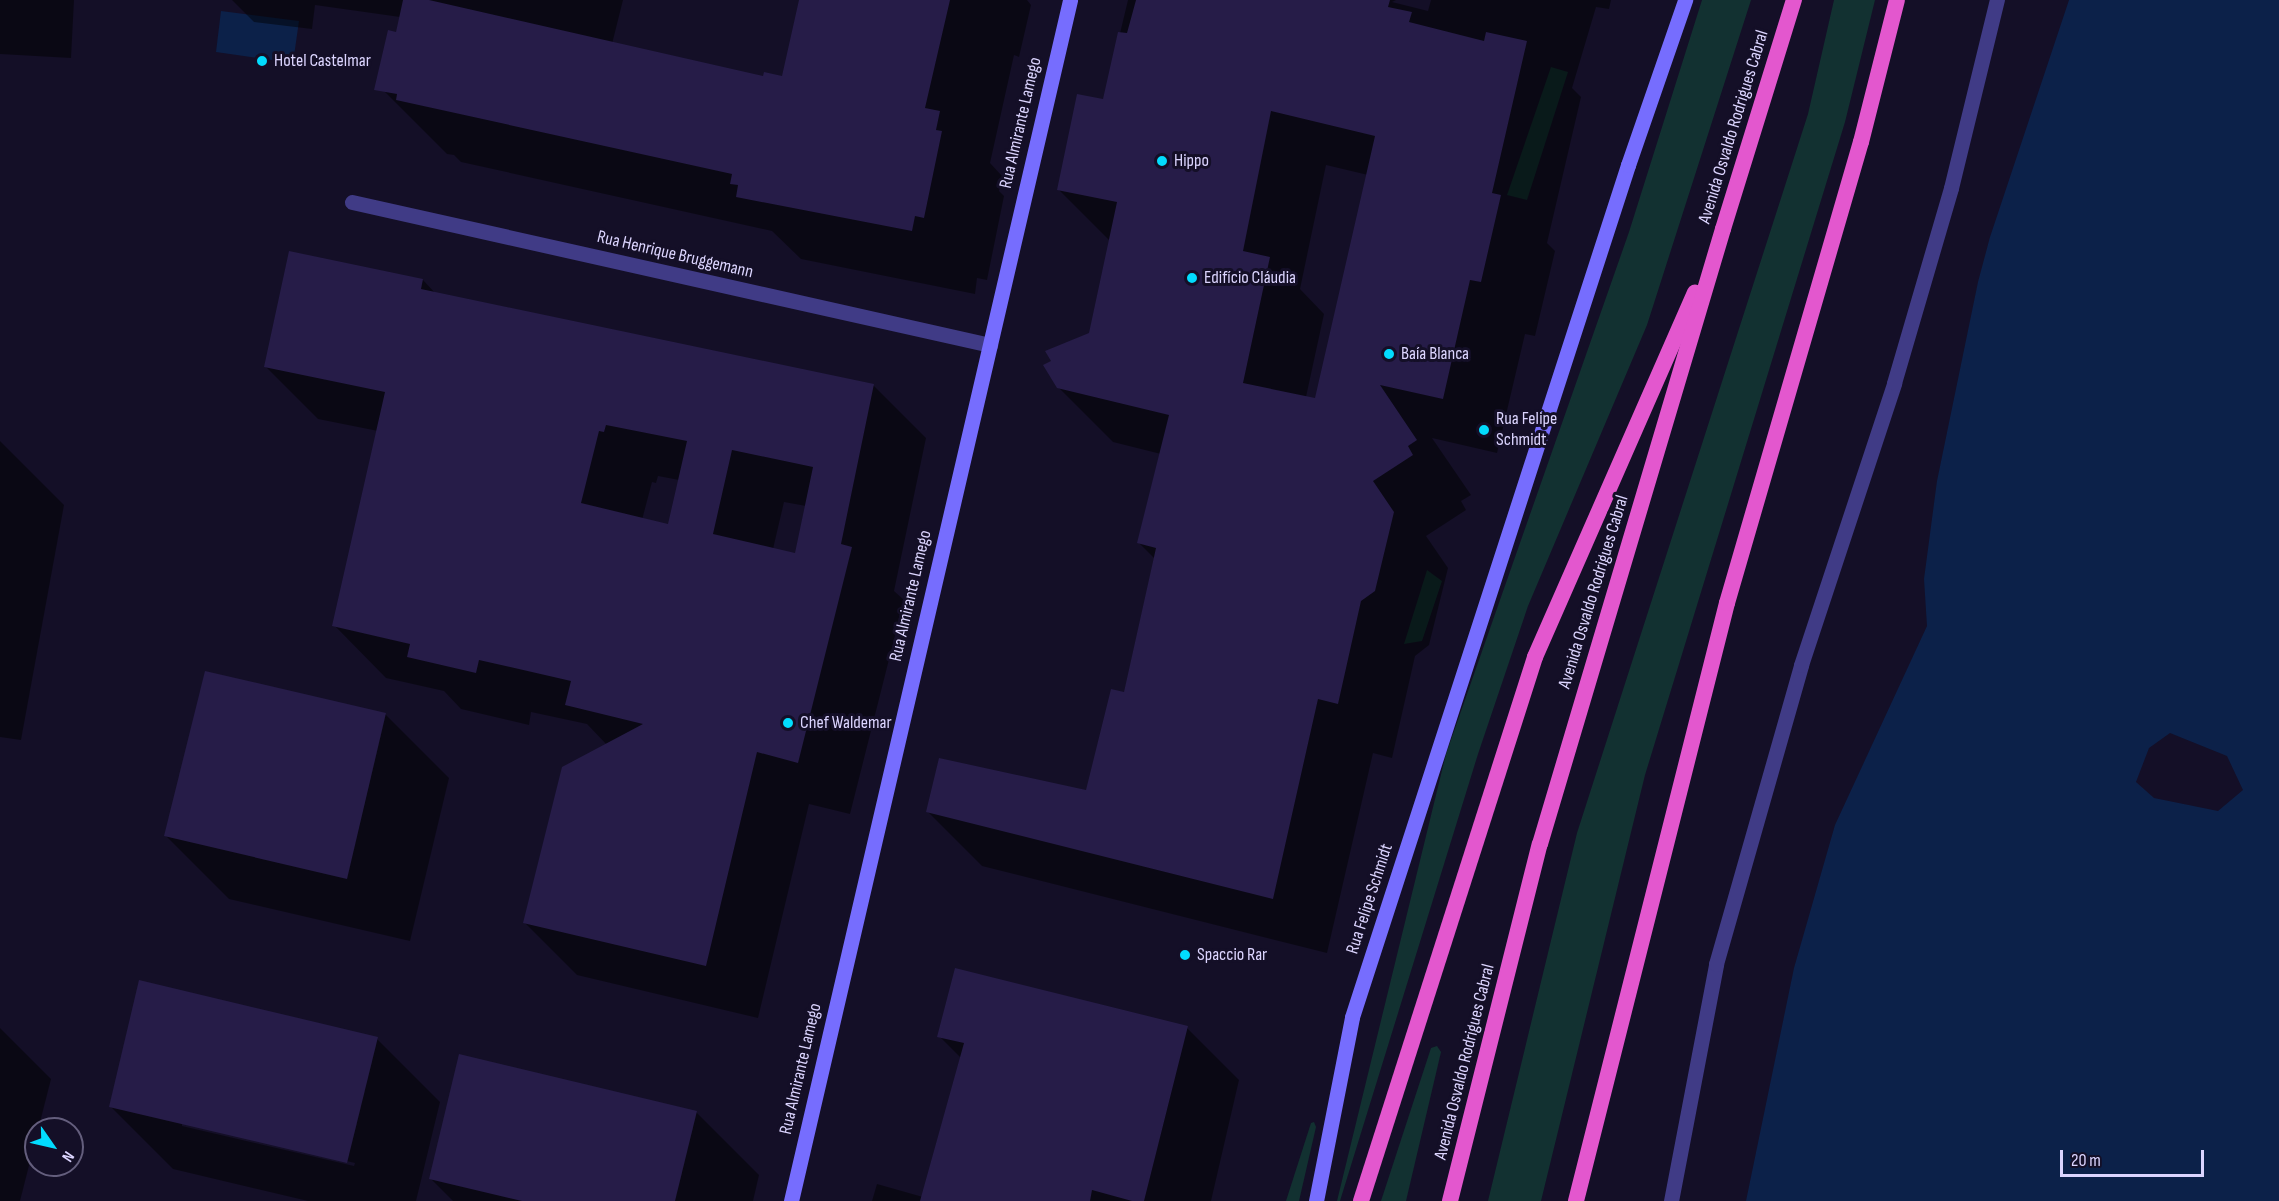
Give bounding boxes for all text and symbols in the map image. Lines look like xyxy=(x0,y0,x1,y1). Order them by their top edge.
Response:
street label: Avenida Osvaldo Rodrigues Cabral xyxy=(1694,28,1774,226)
place label: Hotel Castelmar xyxy=(274,50,371,72)
marker: Hotel Castelmar xyxy=(255,54,269,68)
street label: Rua Almirante Lamego xyxy=(995,55,1047,191)
place label: Hippo xyxy=(1174,150,1209,172)
marker: Hippo xyxy=(1155,154,1169,168)
street label: Rua Henrique Bruggemann xyxy=(595,227,755,283)
place label: Edifício Cláudia xyxy=(1204,267,1296,289)
marker: Edifício Cláudia xyxy=(1185,271,1199,285)
place label: Baía Blanca xyxy=(1401,343,1469,365)
marker: Baía Blanca xyxy=(1382,347,1396,361)
place label: Rua Felipe Schmidt xyxy=(1496,409,1557,452)
marker: Rua Felipe Schmidt xyxy=(1477,423,1491,437)
street label: Avenida Osvaldo Rodrigues Cabral xyxy=(1554,493,1634,691)
street label: Rua Almirante Lamego xyxy=(885,528,937,664)
place label: Chef Waldemar xyxy=(800,712,892,734)
marker: Chef Waldemar xyxy=(781,716,795,730)
street label: Rua Felipe Schmidt xyxy=(1342,841,1398,957)
place label: Spaccio Rar xyxy=(1197,944,1267,966)
marker: Spaccio Rar xyxy=(1178,948,1192,962)
street label: Avenida Osvaldo Rodrigues Cabral xyxy=(1430,962,1500,1162)
street label: Rua Almirante Lamego xyxy=(775,1001,827,1137)
north arrow xyxy=(24,1117,84,1177)
scale bar xyxy=(2063,1138,2207,1176)
text: N xyxy=(57,1147,78,1165)
text: 20 m xyxy=(2071,1150,2101,1171)

